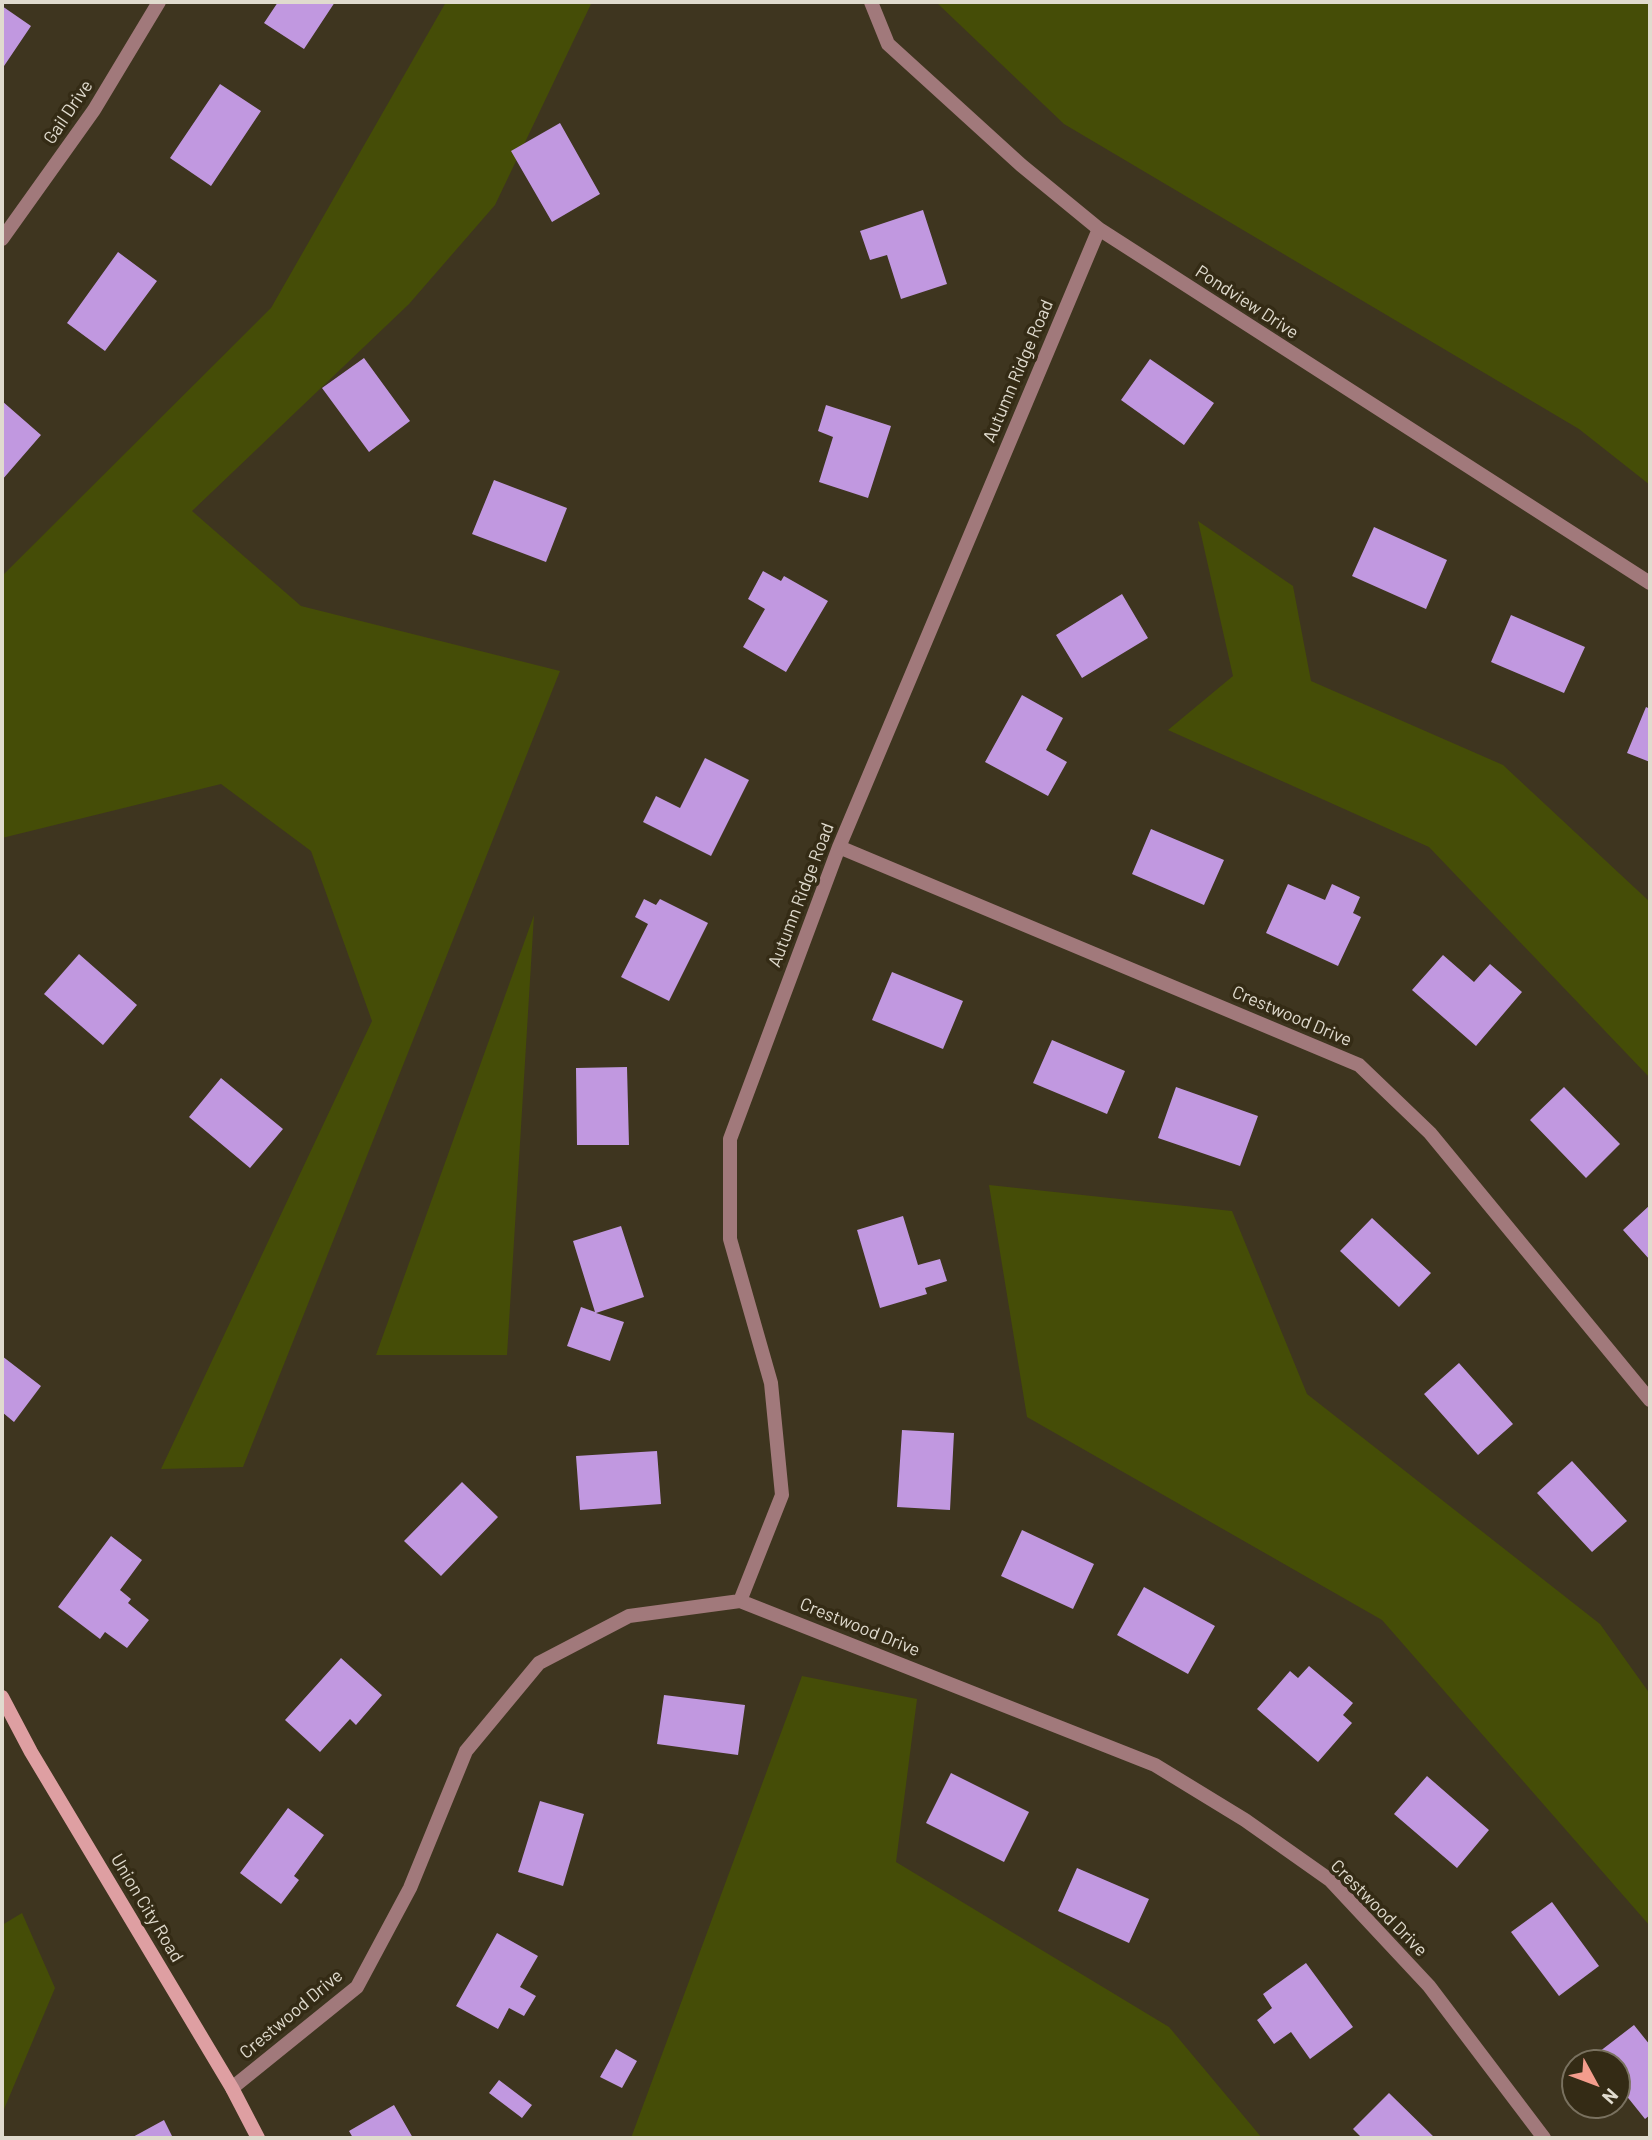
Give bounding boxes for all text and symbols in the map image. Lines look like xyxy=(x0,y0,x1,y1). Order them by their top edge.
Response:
street label: Gail Drive xyxy=(39,76,97,148)
street label: Pondview Drive xyxy=(1191,261,1303,343)
street label: Autumn Ridge Road xyxy=(978,296,1058,446)
street label: Autumn Ridge Road xyxy=(763,820,839,970)
street label: Crestwood Drive xyxy=(1229,981,1355,1051)
street label: Crestwood Drive xyxy=(797,1593,923,1661)
street label: Union City Road xyxy=(106,1850,188,1966)
street label: Crestwood Drive xyxy=(1326,1855,1432,1961)
street label: Crestwood Drive xyxy=(235,1965,347,2063)
north arrow xyxy=(1561,2049,1631,2119)
text: N xyxy=(1598,2084,1624,2109)

